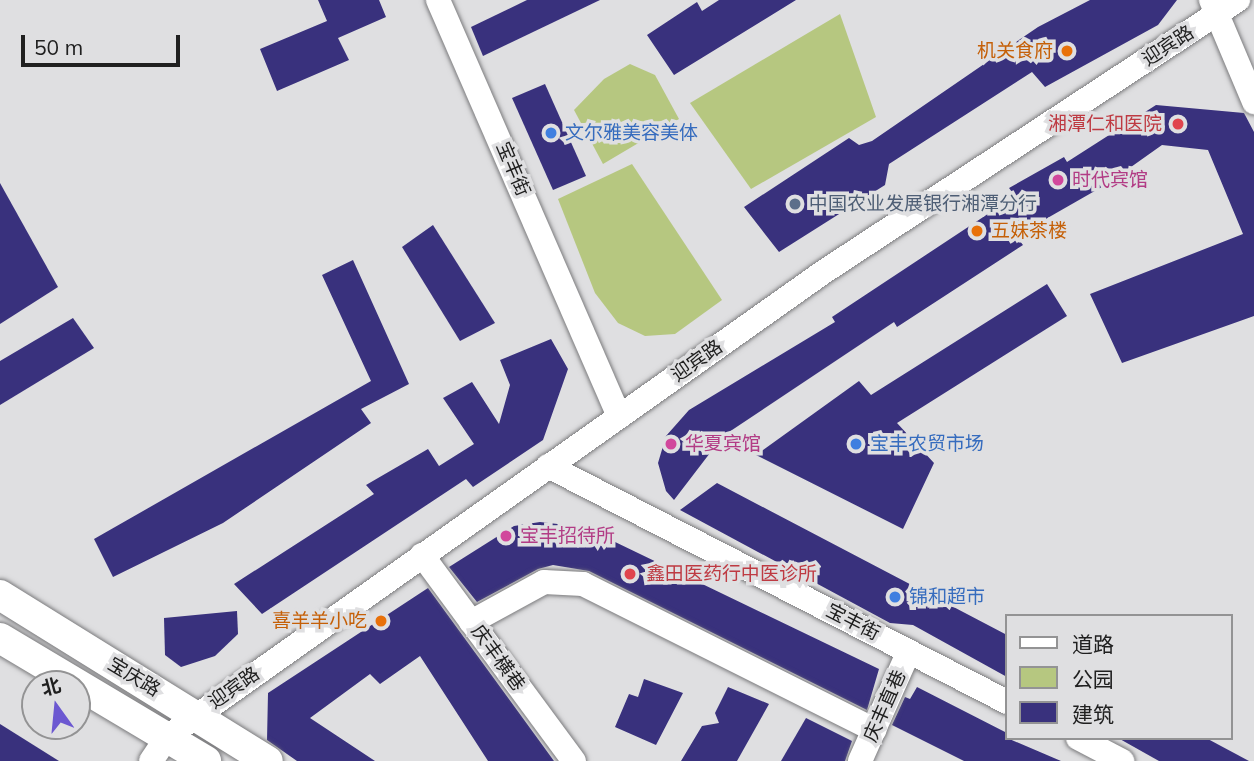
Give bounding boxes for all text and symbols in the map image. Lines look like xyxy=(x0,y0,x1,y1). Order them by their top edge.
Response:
scale bar xyxy=(24,21,184,65)
street label: 迎宾路 xyxy=(1138,21,1198,71)
text: 50 m xyxy=(34,34,83,60)
place label: 机关食府 xyxy=(977,40,1053,62)
marker: 机关食府 xyxy=(1059,43,1075,59)
place label: 湘潭仁和医院 xyxy=(1048,113,1162,135)
marker: 湘潭仁和医院 xyxy=(1168,114,1188,134)
place label: 文尔雅美容美体 xyxy=(565,122,698,144)
marker: 文尔雅美容美体 xyxy=(543,125,559,141)
street label: 宝丰街 xyxy=(491,138,535,200)
place label: 时代宾馆 xyxy=(1072,169,1148,191)
marker: 时代宾馆 xyxy=(1050,172,1066,188)
place label: 中国农业发展银行湘潭分行 xyxy=(809,193,1037,215)
marker: 中国农业发展银行湘潭分行 xyxy=(787,196,803,212)
place label: 五妹茶楼 xyxy=(991,220,1067,242)
marker: 五妹茶楼 xyxy=(969,223,985,239)
street label: 迎宾路 xyxy=(667,335,727,387)
place label: 华夏宾馆 xyxy=(685,433,761,455)
place label: 宝丰农贸市场 xyxy=(870,433,984,455)
marker: 华夏宾馆 xyxy=(663,436,679,452)
marker: 宝丰农贸市场 xyxy=(848,436,864,452)
place label: 宝丰招待所 xyxy=(520,525,615,547)
marker: 宝丰招待所 xyxy=(498,528,514,544)
place label: 鑫田医药行中医诊所 xyxy=(646,563,817,585)
marker: 鑫田医药行中医诊所 xyxy=(620,564,640,584)
place label: 锦和超市 xyxy=(909,586,985,608)
marker: 锦和超市 xyxy=(887,589,903,605)
street label: 宝丰街 xyxy=(822,599,884,645)
place label: 喜羊羊小吃 xyxy=(272,610,367,632)
marker: 喜羊羊小吃 xyxy=(373,613,389,629)
legend xyxy=(1006,614,1233,740)
street label: 庆丰横巷 xyxy=(466,621,530,695)
text: 道路 xyxy=(1072,631,1114,657)
street label: 宝庆路 xyxy=(104,653,164,701)
street label: 迎宾路 xyxy=(204,662,264,714)
text: 公园 xyxy=(1072,666,1114,692)
street label: 庆丰直巷 xyxy=(859,667,911,745)
north arrow xyxy=(21,670,91,740)
text: 北 xyxy=(39,673,63,701)
text: 建筑 xyxy=(1072,701,1114,727)

